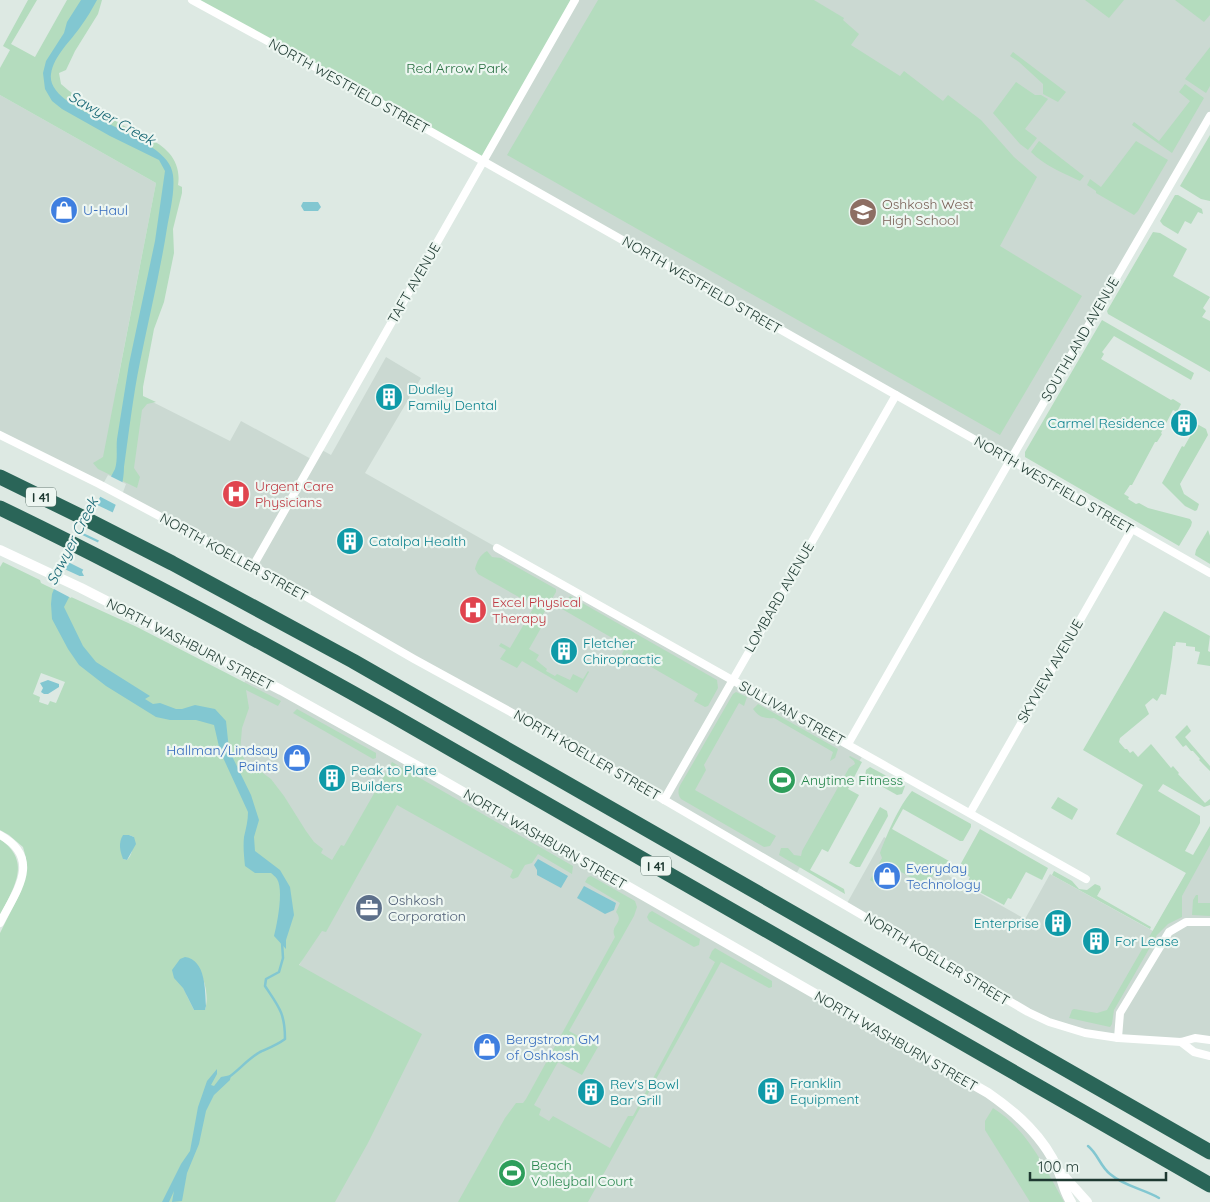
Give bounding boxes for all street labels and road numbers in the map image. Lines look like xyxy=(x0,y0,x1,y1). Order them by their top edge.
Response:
street label: NORTH WESTFIELD STREET xyxy=(265,34,433,138)
street label: NORTH WESTFIELD STREET xyxy=(619,232,785,338)
street label: TAFT AVENUE xyxy=(384,239,444,327)
street label: SOUTHLAND AVENUE xyxy=(1037,273,1123,404)
street label: NORTH WESTFIELD STREET xyxy=(971,432,1137,538)
road number: I 41 xyxy=(26,488,56,507)
street label: NORTH KOELLER STREET xyxy=(157,509,311,605)
street label: LOMBARD AVENUE xyxy=(740,539,818,655)
street label: NORTH WASHBURN STREET xyxy=(103,594,277,694)
street label: SKYVIEW AVENUE xyxy=(1013,616,1087,726)
street label: SULLIVAN STREET xyxy=(736,676,848,750)
street label: NORTH KOELLER STREET xyxy=(511,706,663,804)
street label: NORTH WASHBURN STREET xyxy=(460,785,630,893)
road number: I 41 xyxy=(641,856,671,876)
street label: NORTH KOELLER STREET xyxy=(861,908,1013,1010)
street label: NORTH WASHBURN STREET xyxy=(811,987,981,1095)

